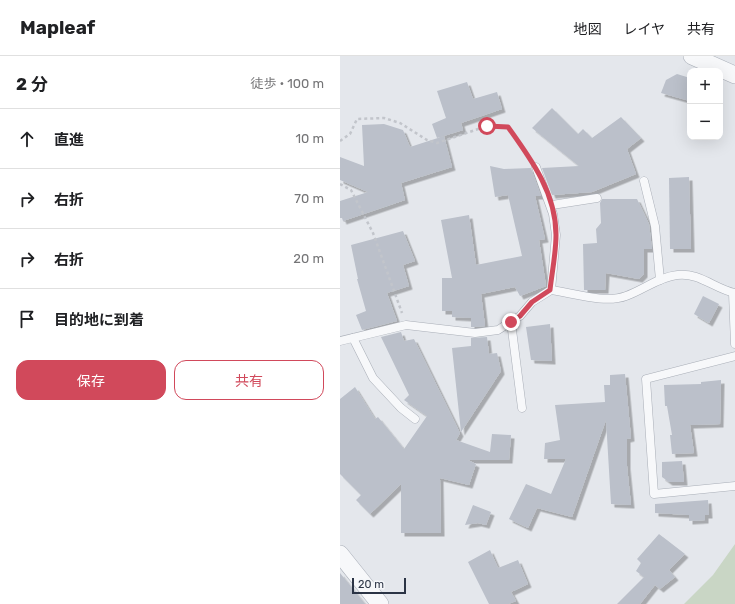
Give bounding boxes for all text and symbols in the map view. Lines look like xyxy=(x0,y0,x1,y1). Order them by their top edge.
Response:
text: Mapleaf xyxy=(20,16,95,39)
text: 地図 xyxy=(573,21,601,38)
text: レイヤ xyxy=(623,21,665,38)
text: 共有 xyxy=(687,21,715,38)
map controls xyxy=(687,68,723,140)
button: + xyxy=(687,68,723,104)
text: 2 分 xyxy=(16,74,48,94)
text: 徒歩 · 100 m xyxy=(251,76,324,91)
button: − xyxy=(687,104,723,140)
route start xyxy=(478,117,496,135)
icon: ahead xyxy=(16,128,38,150)
text: 直進 xyxy=(54,131,84,149)
text: 10 m xyxy=(295,131,324,146)
icon: right xyxy=(16,188,38,210)
text: 右折 xyxy=(54,191,84,209)
text: 70 m xyxy=(294,191,324,206)
icon: right xyxy=(16,248,38,270)
text: 右折 xyxy=(54,251,84,269)
text: 20 m xyxy=(293,251,324,266)
icon: arrive xyxy=(16,308,38,330)
text: 目的地に到着 xyxy=(54,311,144,329)
route end xyxy=(502,313,520,331)
button: 保存 xyxy=(16,360,166,400)
button: 共有 xyxy=(174,360,324,400)
scale bar xyxy=(352,576,406,595)
text: 20 m xyxy=(358,578,384,591)

